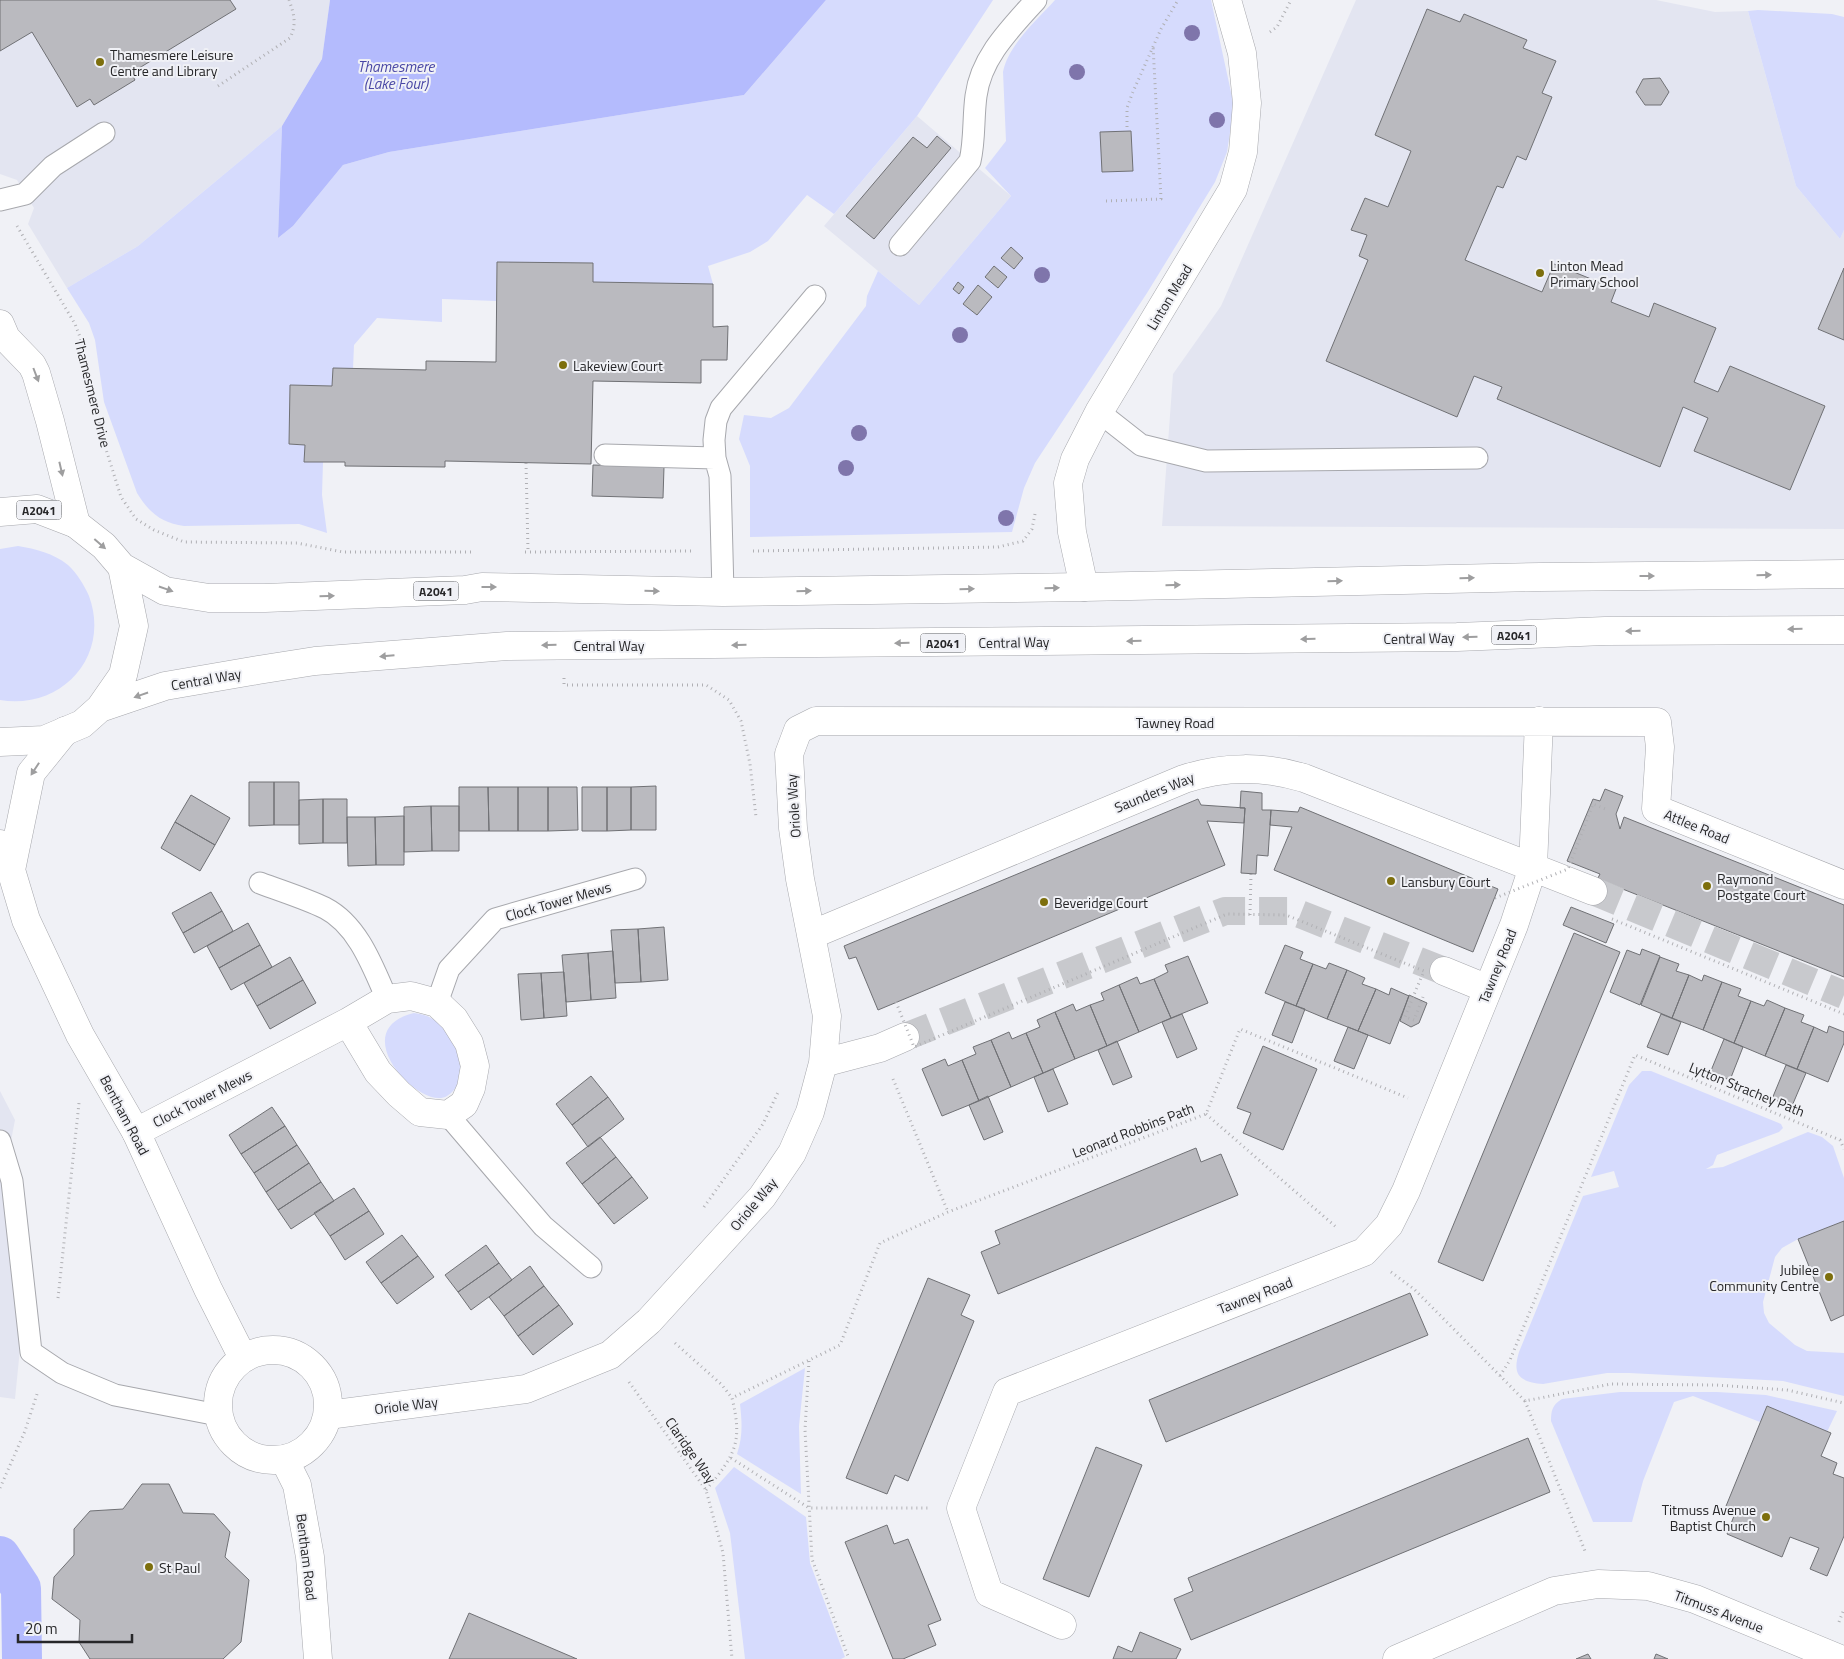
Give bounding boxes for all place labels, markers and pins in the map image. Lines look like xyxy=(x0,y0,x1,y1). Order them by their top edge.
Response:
place label: Thamesmere Leisure Centre and Library xyxy=(110,44,233,81)
marker: Thamesmere Leisure Centre and Library xyxy=(94,56,106,68)
place label: Linton Mead Primary School xyxy=(1550,255,1639,292)
marker: Linton Mead Primary School xyxy=(1534,267,1546,279)
place label: Lakeview Court xyxy=(573,355,663,376)
marker: Lakeview Court xyxy=(557,359,569,371)
place label: Raymond Postgate Court xyxy=(1717,868,1805,905)
place label: Lansbury Court xyxy=(1401,871,1490,892)
marker: Lansbury Court xyxy=(1385,875,1397,887)
marker: Raymond Postgate Court xyxy=(1701,880,1713,892)
place label: Beveridge Court xyxy=(1054,892,1148,913)
marker: Beveridge Court xyxy=(1038,896,1050,908)
place label: Jubilee Community Centre xyxy=(1709,1259,1819,1296)
marker: Jubilee Community Centre xyxy=(1823,1271,1835,1283)
place label: Titmuss Avenue Baptist Church xyxy=(1662,1499,1756,1536)
marker: Titmuss Avenue Baptist Church xyxy=(1760,1511,1772,1523)
place label: St Paul xyxy=(159,1557,200,1578)
marker: St Paul xyxy=(143,1561,155,1573)

